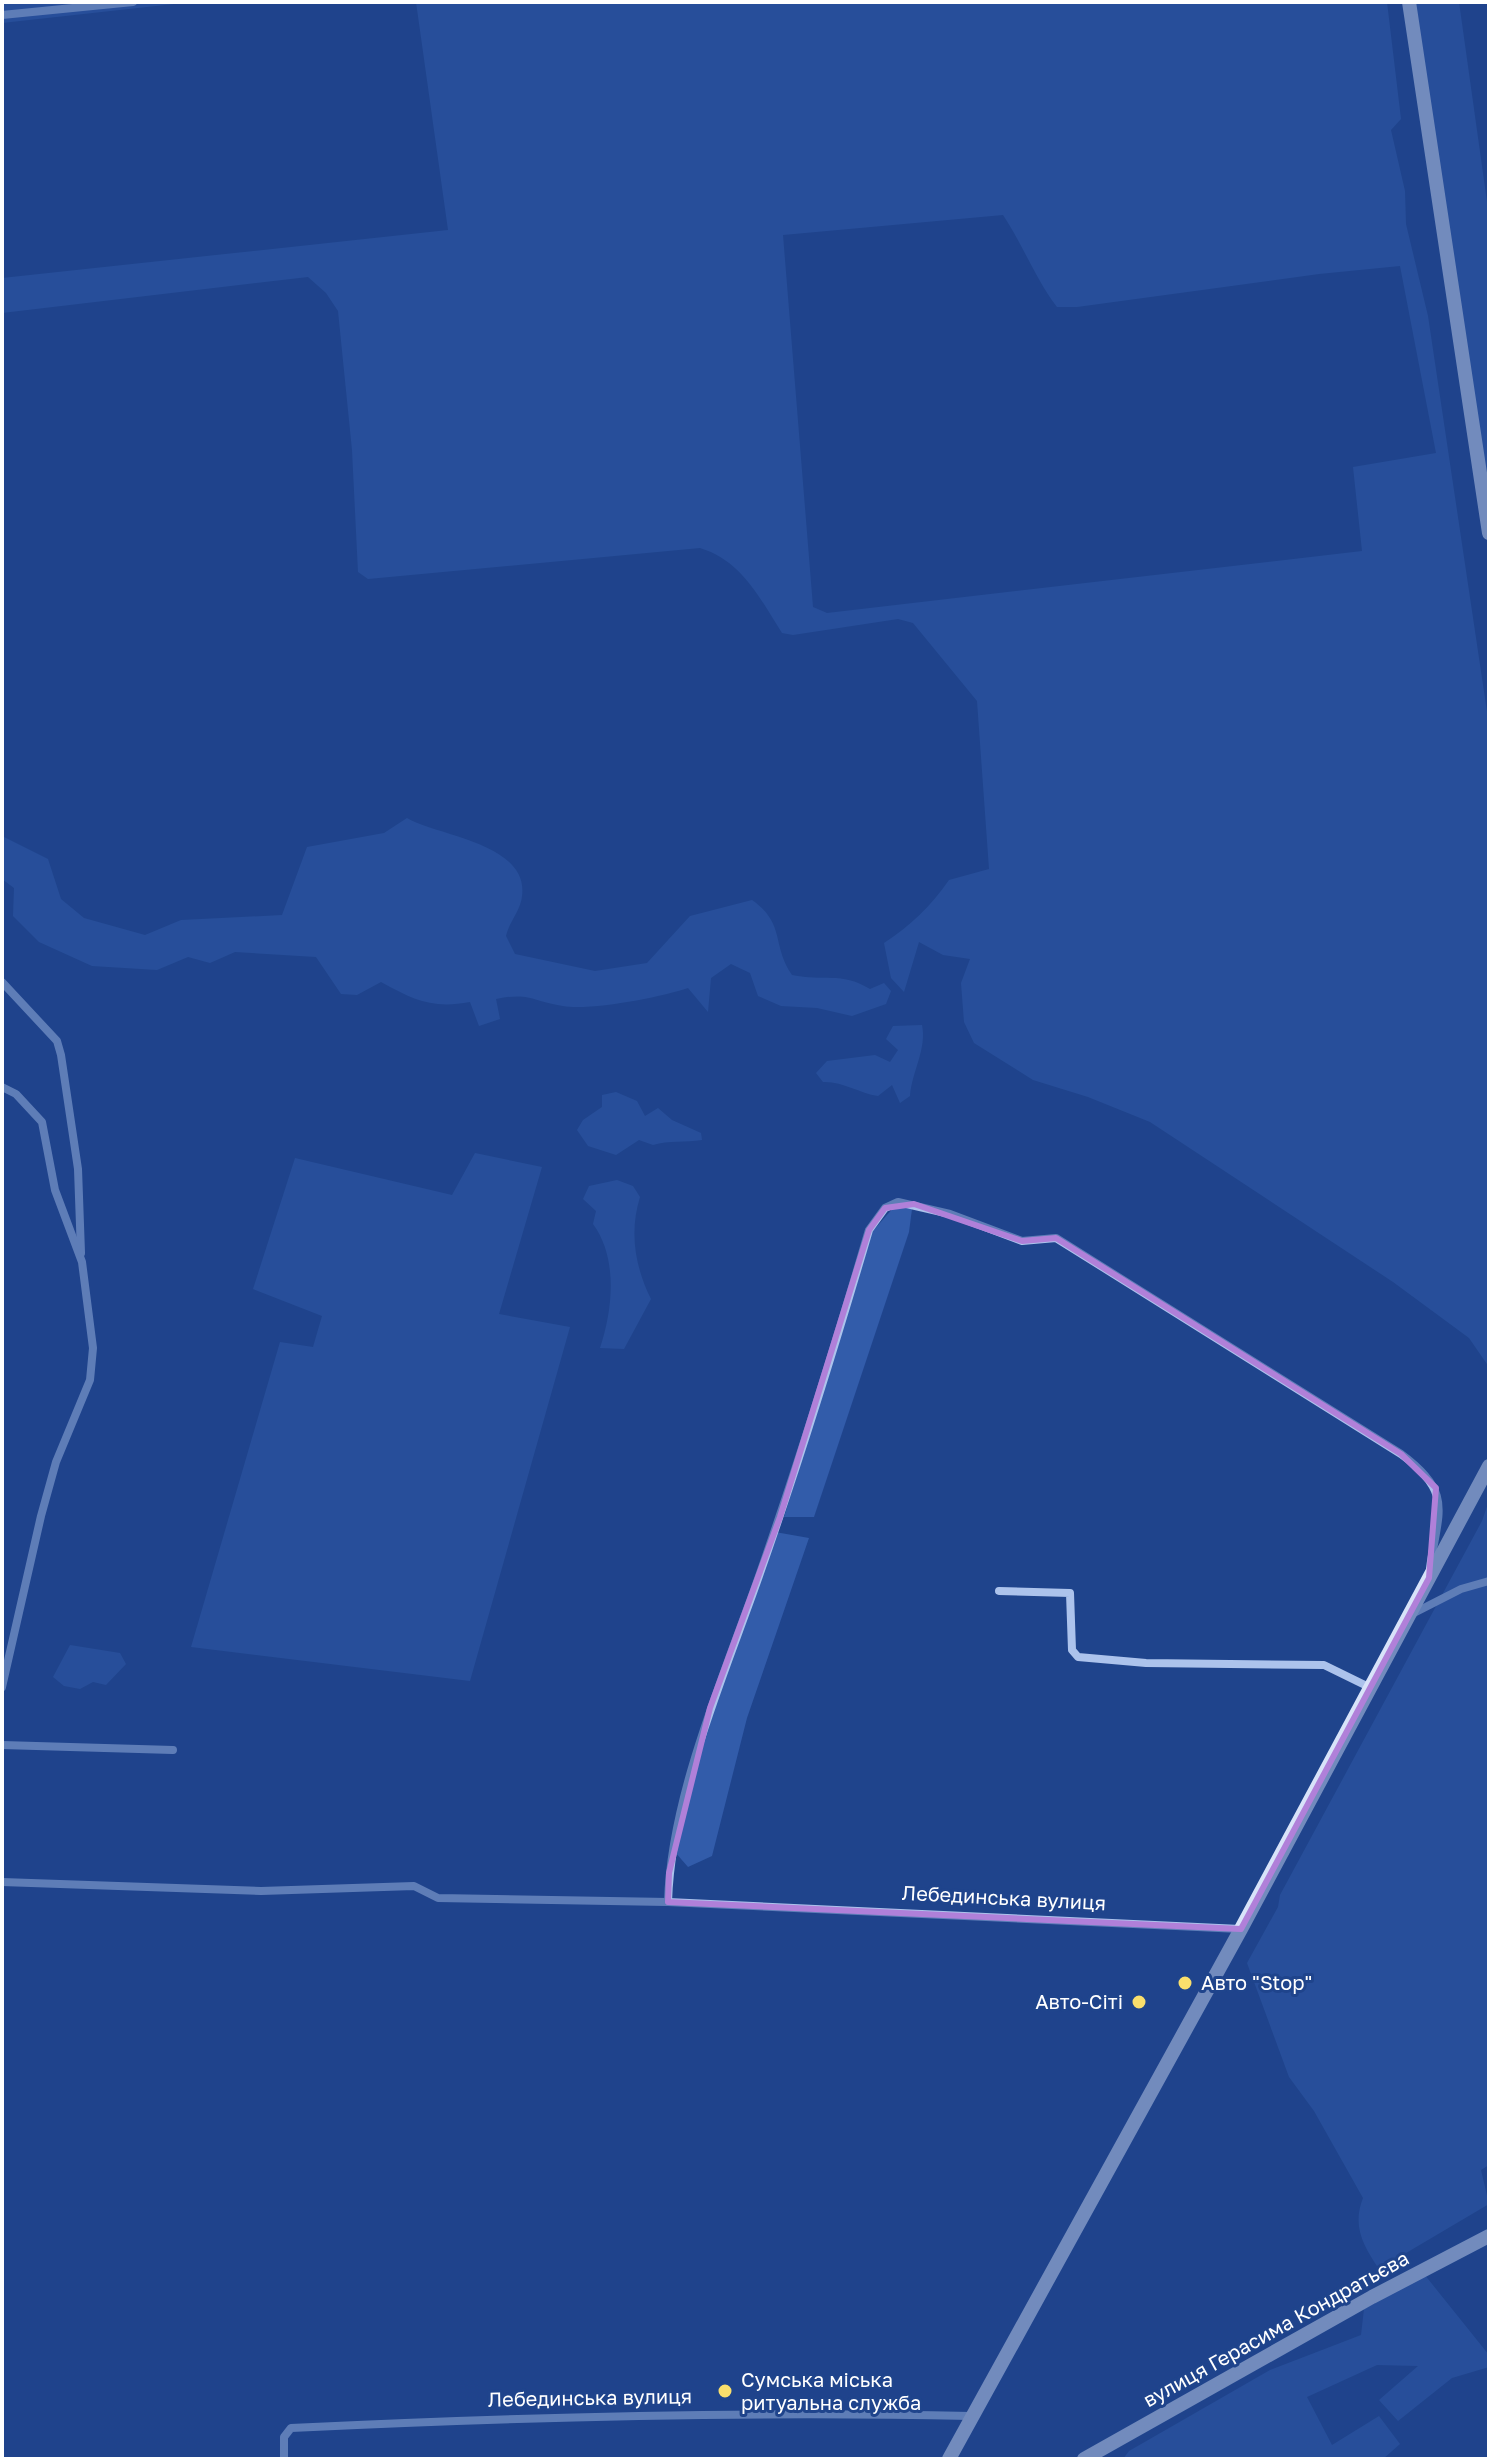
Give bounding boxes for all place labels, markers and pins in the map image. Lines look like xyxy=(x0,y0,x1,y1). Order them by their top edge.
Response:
place label: Авто "Stop" xyxy=(1201,1970,1312,1994)
marker: Авто "Stop" xyxy=(1176,1974,1194,1992)
place label: Авто-Сіті xyxy=(1035,1989,1123,2013)
marker: Авто-Сіті xyxy=(1130,1993,1148,2011)
place label: Сумська міська ритуальна служба xyxy=(741,2367,921,2414)
marker: Сумська міська ритуальна служба xyxy=(716,2382,734,2400)

